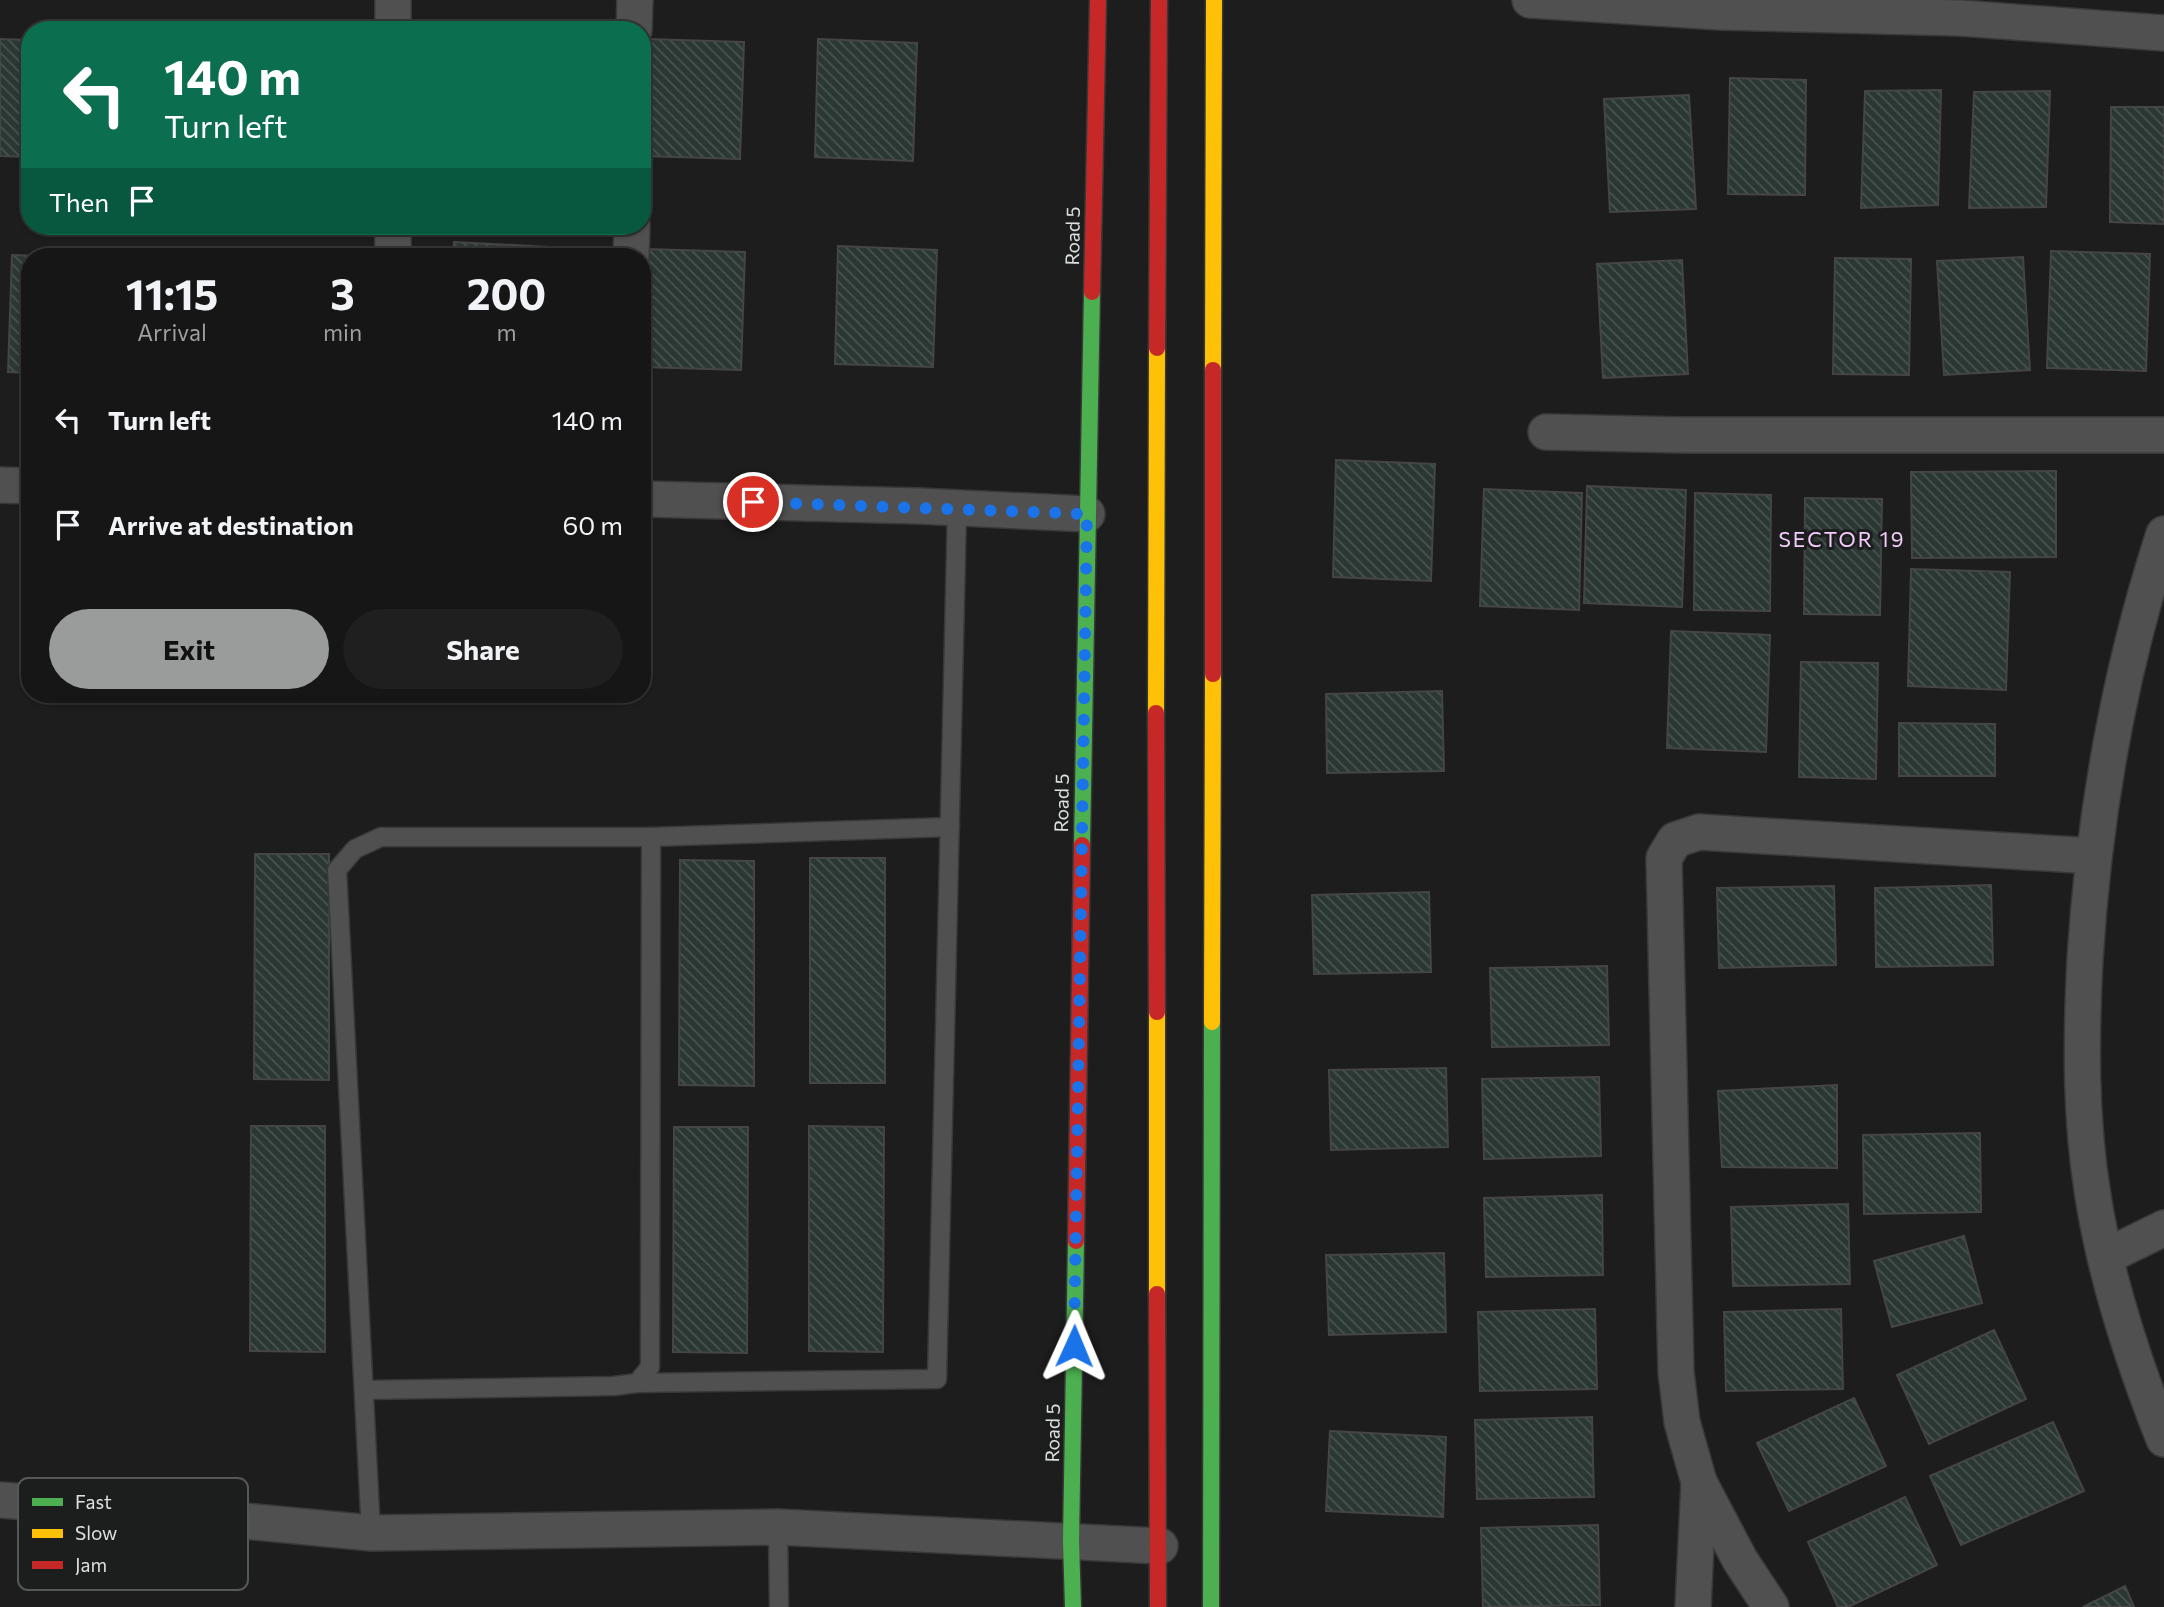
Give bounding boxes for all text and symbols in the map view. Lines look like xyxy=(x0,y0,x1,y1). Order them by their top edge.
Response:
text: 140 m xyxy=(164,45,301,105)
icon: left xyxy=(49,49,140,140)
text: Turn left xyxy=(164,105,288,145)
icon: arrive xyxy=(123,182,161,220)
text: Then xyxy=(49,186,109,217)
street label: Road 5 xyxy=(1060,206,1084,266)
text: 11:15 xyxy=(126,267,218,319)
text: 3 xyxy=(330,267,355,319)
text: 200 xyxy=(467,267,546,319)
text: Arrival xyxy=(137,318,207,346)
text: min xyxy=(323,318,362,346)
text: m xyxy=(497,318,517,346)
icon: left xyxy=(49,401,87,439)
text: Turn left xyxy=(108,404,211,435)
text: 140 m xyxy=(552,404,623,435)
pin xyxy=(723,472,783,532)
icon: arrive xyxy=(734,483,772,521)
icon: arrive xyxy=(49,506,87,544)
text: Arrive at destination xyxy=(108,509,354,540)
text: 60 m xyxy=(563,509,623,540)
district label: SECTOR 19 xyxy=(1779,526,1905,551)
button: Exit xyxy=(49,609,329,689)
button: Share xyxy=(343,609,623,689)
street label: Road 5 xyxy=(1049,773,1073,833)
position arrow xyxy=(1037,1309,1111,1383)
street label: Road 5 xyxy=(1040,1403,1064,1463)
legend xyxy=(18,1478,248,1590)
text: Fast xyxy=(75,1490,112,1513)
text: Slow xyxy=(75,1521,117,1544)
text: Jam xyxy=(75,1553,107,1576)

